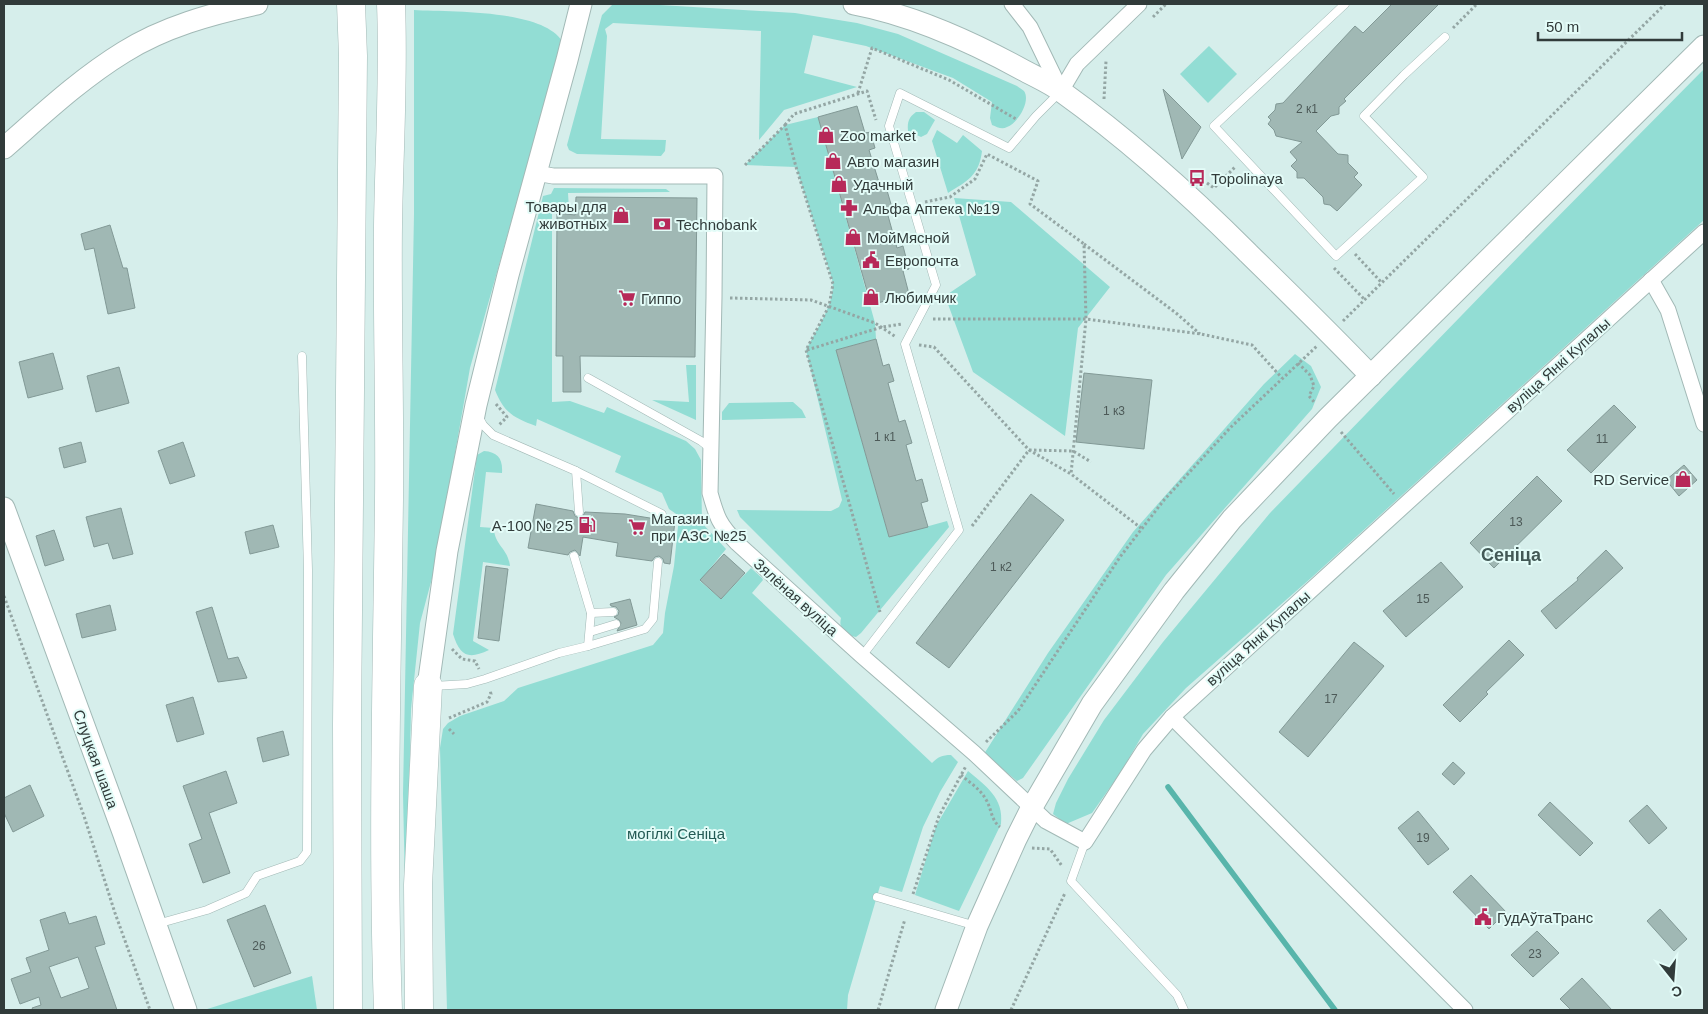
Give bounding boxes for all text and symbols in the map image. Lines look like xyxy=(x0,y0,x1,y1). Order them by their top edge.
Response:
scale bar xyxy=(1538,10,1682,42)
text: 50 m xyxy=(1546,18,1579,35)
house number: 2 к1 xyxy=(1296,102,1318,116)
shop icon: Zoo market xyxy=(816,125,836,145)
place label: Zoo market xyxy=(840,127,917,144)
shop icon: Авто магазин xyxy=(823,151,843,171)
place label: Авто магазин xyxy=(847,153,939,170)
bus stop icon: Topolinaya xyxy=(1187,168,1207,188)
place label: Topolinaya xyxy=(1211,170,1283,187)
shop icon: Удачный xyxy=(829,174,849,194)
place label: Удачный xyxy=(853,176,913,193)
place label: Товары для животных xyxy=(526,198,607,232)
pharmacy icon: Альфа Аптека №19 xyxy=(839,198,859,218)
place label: Альфа Аптека №19 xyxy=(863,200,1000,217)
shop icon: Товары для животных xyxy=(611,205,631,225)
bank icon: Technobank xyxy=(652,214,672,234)
place label: Technobank xyxy=(676,216,757,233)
shop icon: МойМясной xyxy=(843,227,863,247)
place label: МойМясной xyxy=(867,229,950,246)
public building icon: Европочта xyxy=(861,250,881,270)
place label: Европочта xyxy=(885,252,959,269)
shop icon: Любимчик xyxy=(861,287,881,307)
supermarket icon: Гиппо xyxy=(617,288,637,308)
place label: Любимчик xyxy=(885,289,957,306)
place label: Гиппо xyxy=(641,290,681,307)
street label: вуліца Янкі Купалы xyxy=(1503,314,1613,416)
house number: 1 к3 xyxy=(1103,404,1125,418)
house number: 1 к1 xyxy=(874,430,896,444)
house number: 11 xyxy=(1596,432,1609,446)
shop icon: RD Service xyxy=(1673,469,1693,489)
place label: RD Service xyxy=(1593,471,1669,488)
place label: Магазин при АЗС №25 xyxy=(651,510,747,544)
fuel station icon: А-100 № 25 xyxy=(577,515,597,535)
house number: 13 xyxy=(1509,515,1523,529)
place label: А-100 № 25 xyxy=(492,517,573,534)
supermarket icon: Магазин при АЗС №25 xyxy=(627,517,647,537)
district label: Сеніца xyxy=(1481,545,1542,565)
street label: Зялёная вуліца xyxy=(751,555,842,640)
house number: 1 к2 xyxy=(990,560,1012,574)
street label: вуліца Янкі Купалы xyxy=(1203,587,1313,689)
house number: 15 xyxy=(1416,592,1430,606)
house number: 17 xyxy=(1324,692,1338,706)
street label: Слуцкая шаша xyxy=(70,707,122,811)
park label: могілкі Сеніца xyxy=(627,825,726,842)
house number: 19 xyxy=(1416,831,1430,845)
public building icon: ГудАўтаТранс xyxy=(1473,907,1493,927)
place label: ГудАўтаТранс xyxy=(1497,909,1594,926)
house number: 26 xyxy=(252,939,266,953)
house number: 23 xyxy=(1528,947,1542,961)
north arrow xyxy=(1648,954,1698,1004)
text: С xyxy=(1670,982,1684,1001)

